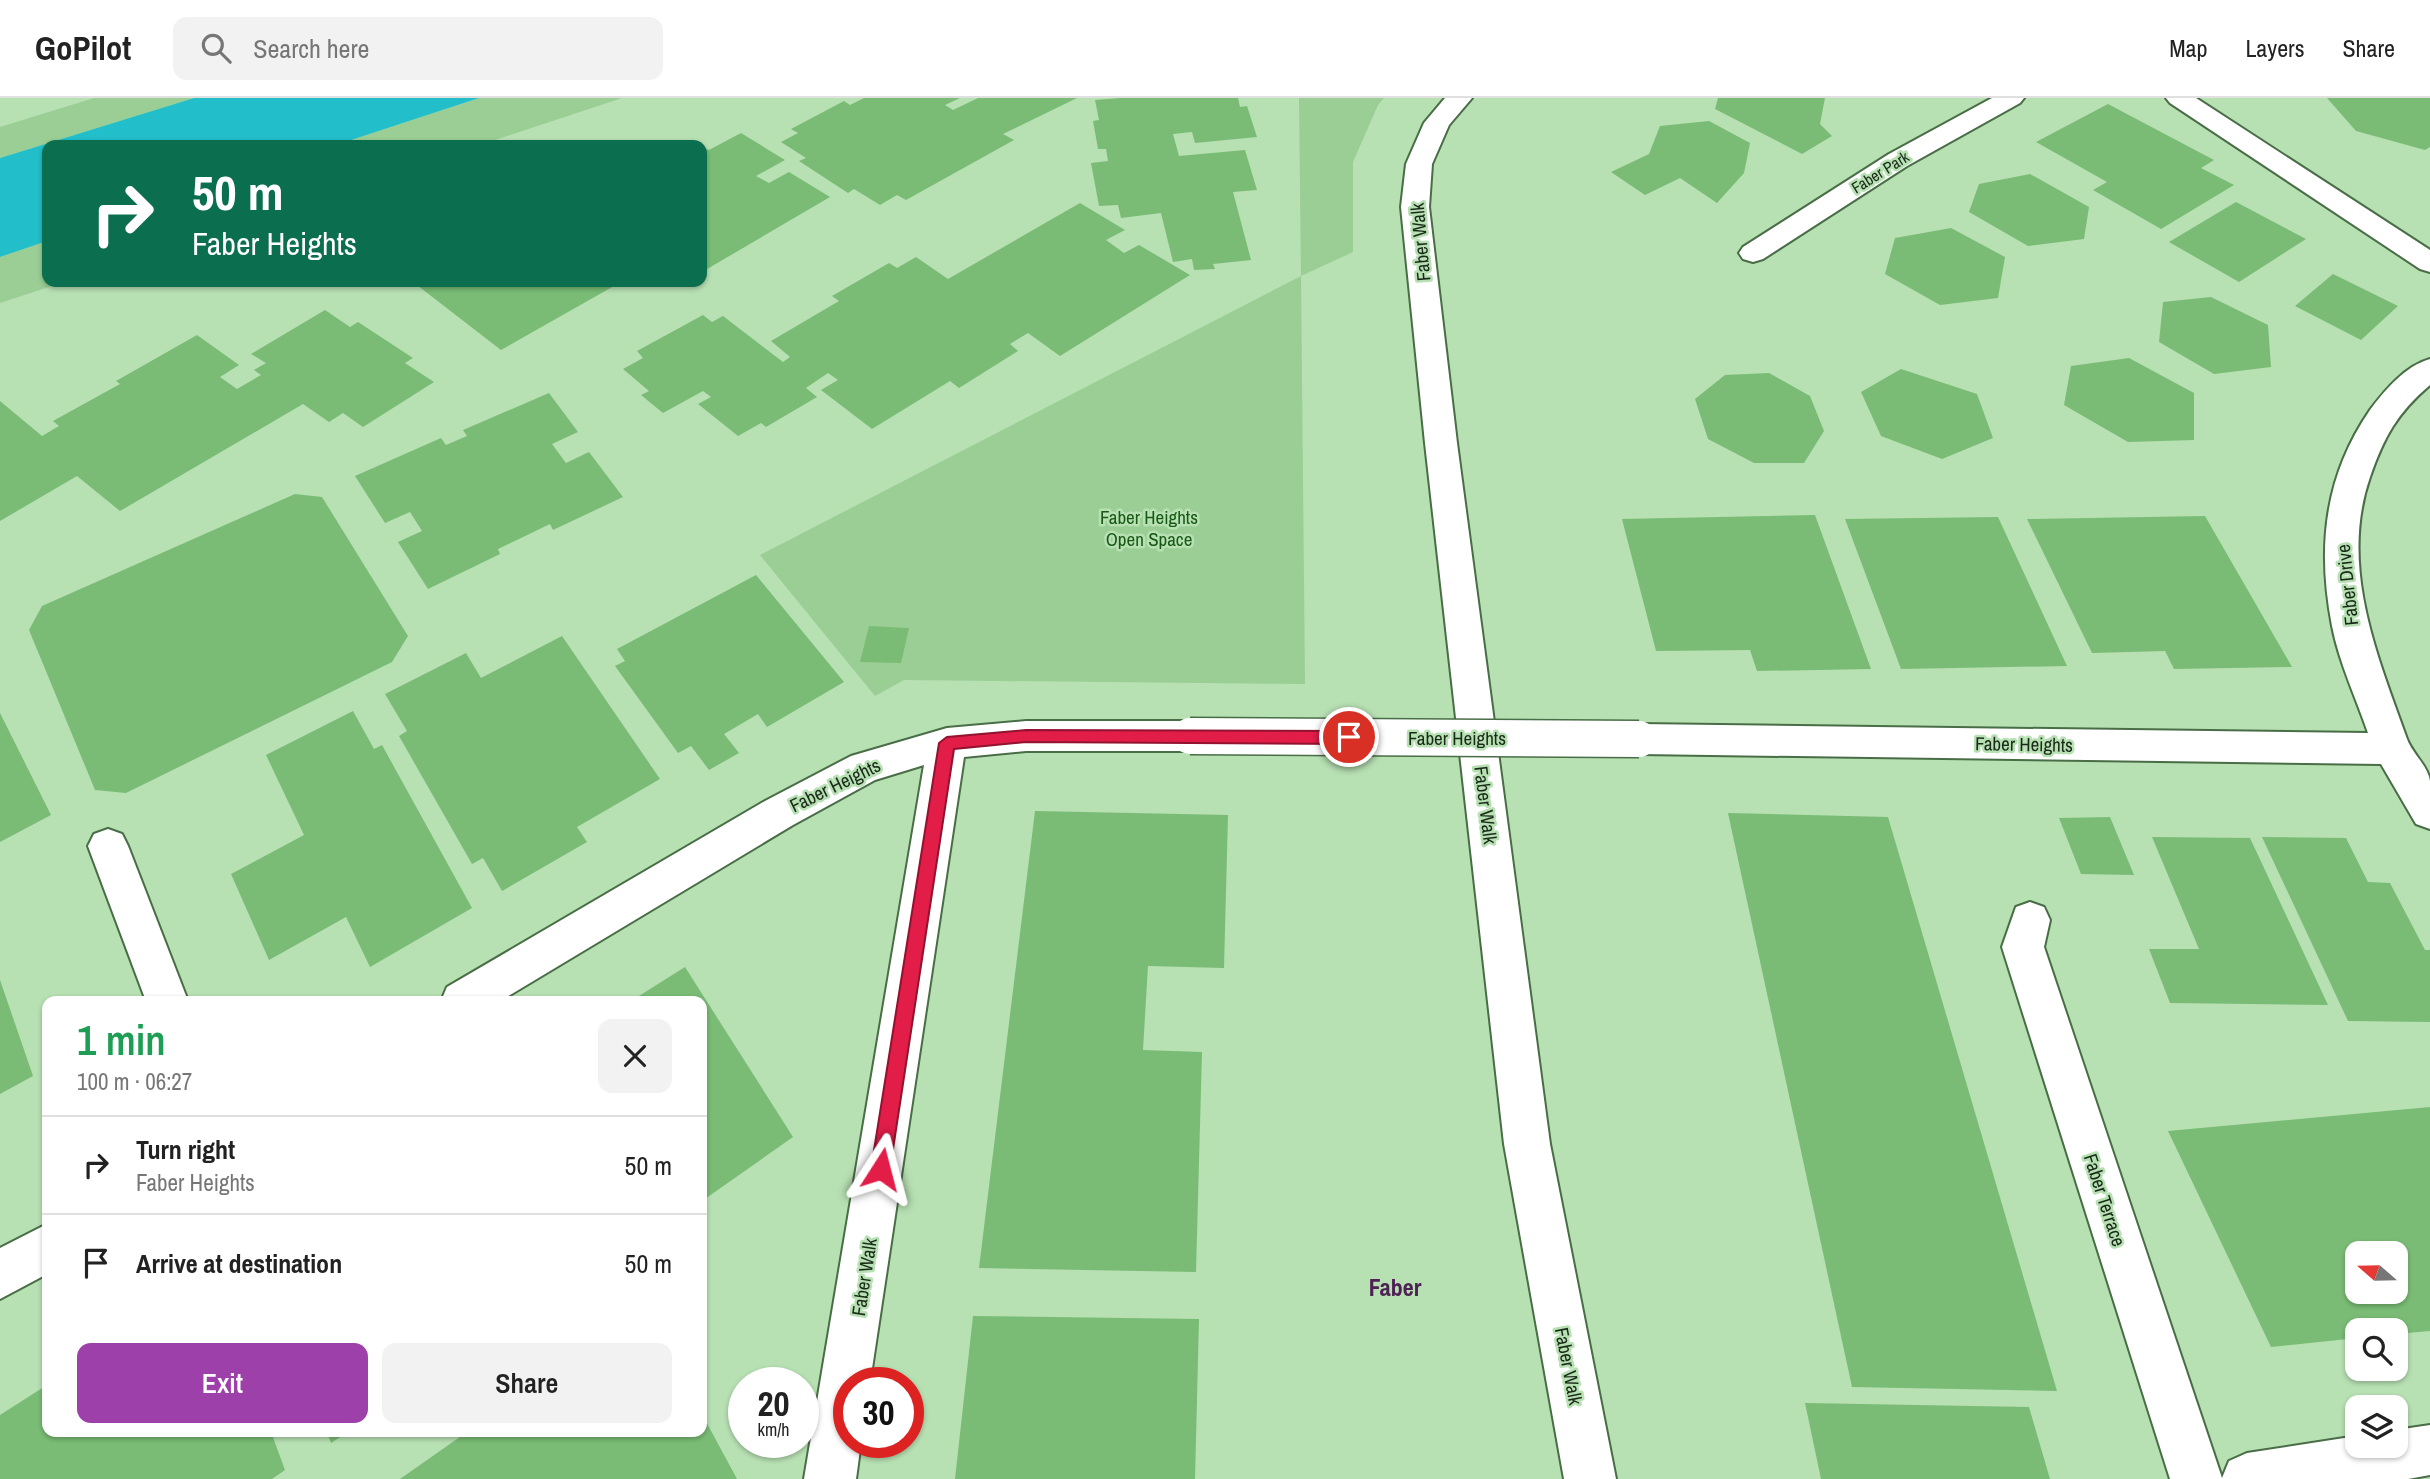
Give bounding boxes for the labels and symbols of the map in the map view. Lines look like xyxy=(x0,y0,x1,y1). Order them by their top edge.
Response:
street label: Faber Park xyxy=(1847,145,1913,198)
street label: Faber Walk xyxy=(1404,202,1436,282)
park label: Faber Heights Open Space xyxy=(1100,504,1198,552)
street label: Faber Drive xyxy=(2330,543,2364,627)
pin xyxy=(1319,707,1379,767)
street label: Faber Heights xyxy=(1408,725,1506,751)
street label: Faber Heights xyxy=(1975,730,2073,758)
street label: Faber Heights xyxy=(785,752,885,818)
street label: Faber Walk xyxy=(1468,765,1504,846)
position arrow xyxy=(844,1132,918,1206)
street label: Faber Terrace xyxy=(2078,1150,2132,1250)
street label: Faber Walk xyxy=(845,1236,883,1318)
north arrow xyxy=(2345,1241,2408,1304)
district label: Faber xyxy=(1369,1271,1422,1303)
street label: Faber Walk xyxy=(1549,1325,1589,1407)
speed limit sign: 30 xyxy=(833,1367,924,1458)

